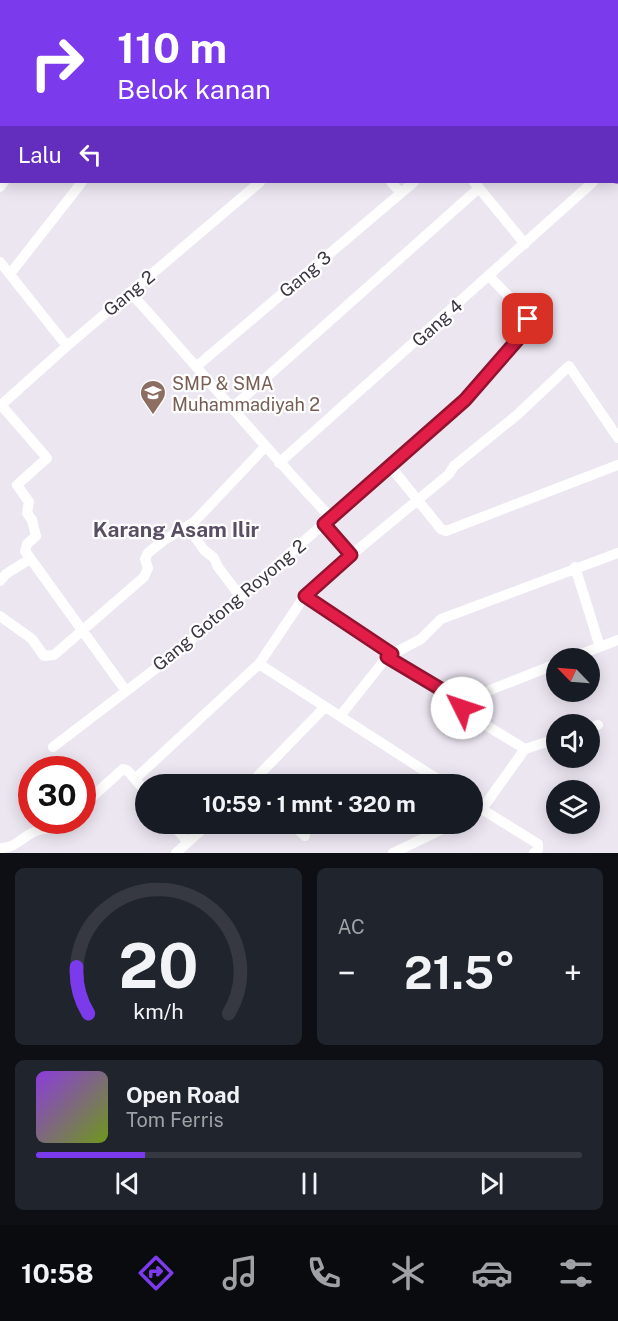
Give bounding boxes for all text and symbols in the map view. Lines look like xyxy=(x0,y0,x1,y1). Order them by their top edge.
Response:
text: 110 m xyxy=(117,23,227,72)
icon: right xyxy=(18,24,96,102)
text: Belok kanan xyxy=(117,73,271,105)
icon: left xyxy=(74,138,107,171)
text: Lalu xyxy=(18,142,62,168)
street label: Gang 3 xyxy=(275,247,335,301)
street label: Gang 2 xyxy=(99,266,159,320)
pin xyxy=(502,293,553,344)
street label: Gang 4 xyxy=(408,295,466,351)
icon: arrive xyxy=(511,302,544,335)
place label: SMP & SMA Muhammadiyah 2 xyxy=(172,373,320,415)
school or university icon: SMP & SMA Muhammadiyah 2 xyxy=(138,378,168,416)
district label: Karang Asam Ilir xyxy=(93,517,260,542)
street label: Gang Gotong Royong 2 xyxy=(148,535,310,675)
north arrow xyxy=(546,648,600,702)
map controls xyxy=(546,648,600,834)
position arrow xyxy=(430,676,494,740)
button: sound xyxy=(546,714,600,768)
speed limit sign: 30 xyxy=(18,756,96,834)
button: layers xyxy=(546,780,600,834)
text: 10:59 · 1 mnt · 320 m xyxy=(202,791,416,817)
text: AC xyxy=(338,915,365,939)
text: 20 xyxy=(118,929,198,1002)
text: 21.5° xyxy=(404,946,516,999)
text: − xyxy=(338,954,356,992)
text: + xyxy=(564,954,582,992)
text: km/h xyxy=(133,999,183,1024)
text: Open Road xyxy=(126,1082,240,1108)
text: Tom Ferris xyxy=(126,1108,224,1132)
icon: previous xyxy=(111,1167,144,1200)
icon: pause xyxy=(293,1167,326,1200)
icon: next xyxy=(475,1167,508,1200)
icon: directions xyxy=(135,1252,177,1294)
icon: music xyxy=(219,1252,261,1294)
icon: phone xyxy=(303,1252,345,1294)
icon: climate xyxy=(387,1252,429,1294)
icon: car xyxy=(471,1252,513,1294)
icon: filters xyxy=(555,1252,597,1294)
text: 10:58 xyxy=(21,1257,94,1289)

